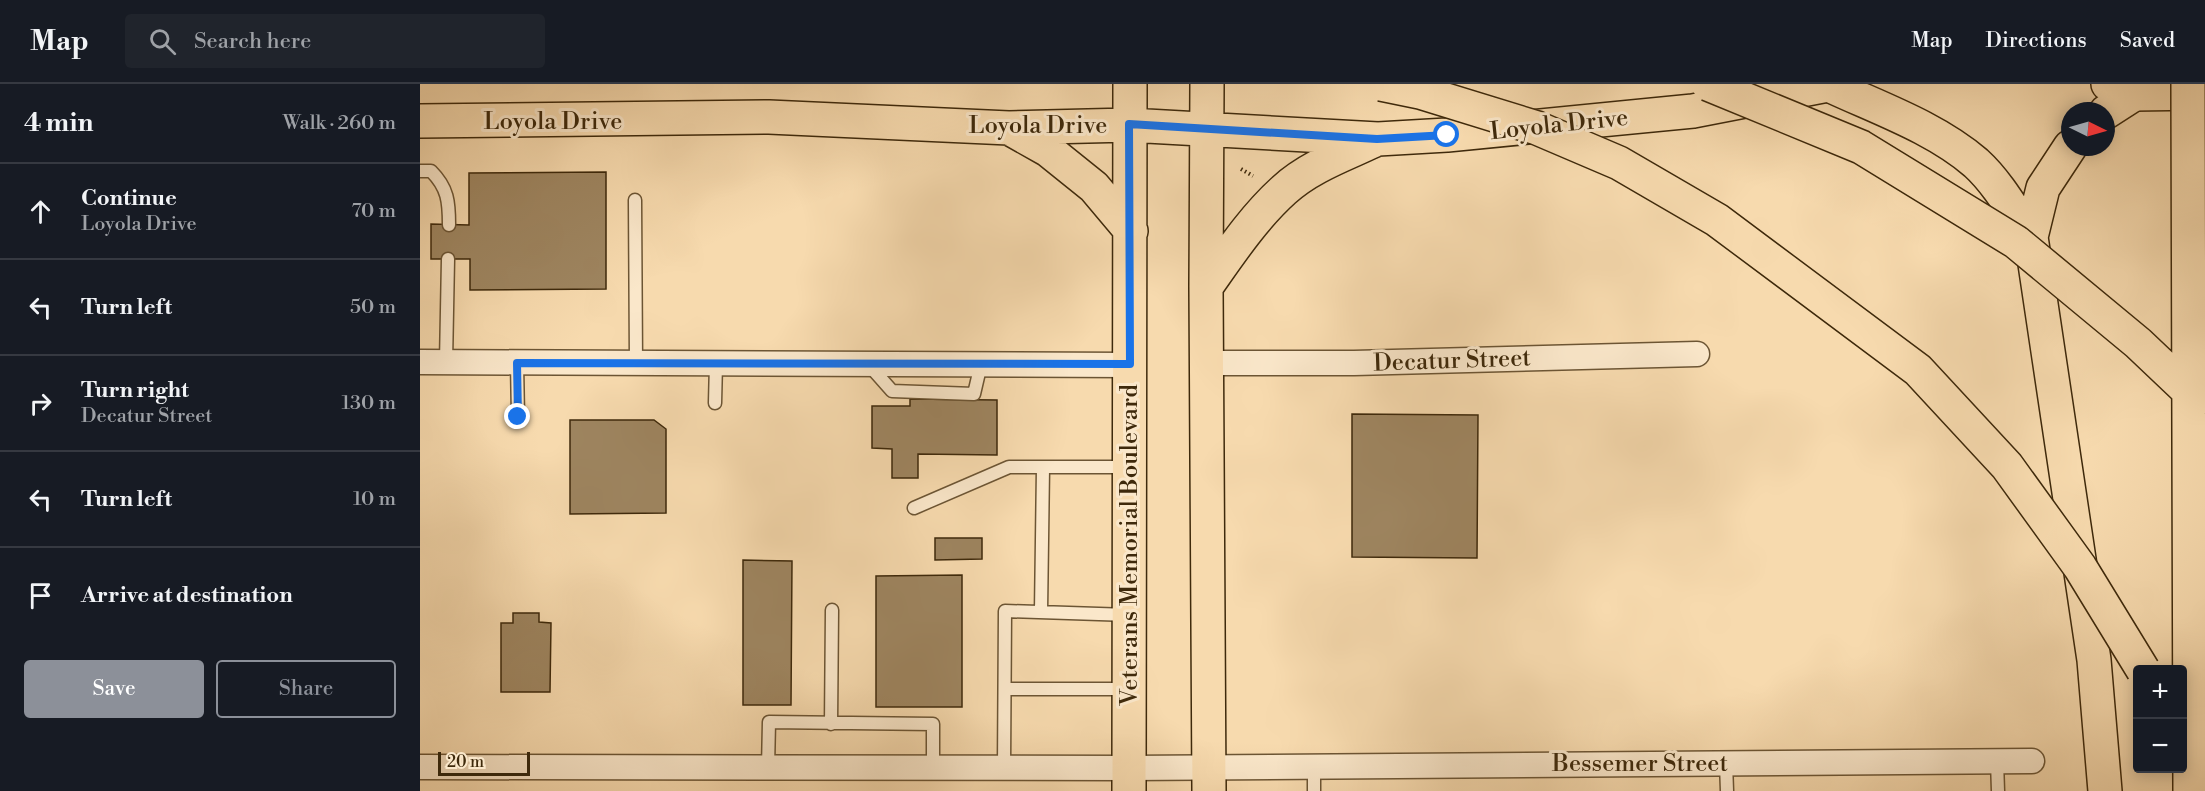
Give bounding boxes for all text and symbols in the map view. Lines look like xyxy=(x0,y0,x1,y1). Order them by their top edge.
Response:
search box xyxy=(125,14,545,68)
text: Map xyxy=(30,24,89,59)
icon: search xyxy=(146,25,179,58)
text: Search here xyxy=(194,28,311,55)
text: Map xyxy=(1911,28,1953,54)
text: Directions xyxy=(1986,28,2087,54)
text: Saved xyxy=(2120,28,2175,54)
north arrow xyxy=(2061,102,2115,156)
street label: Loyola Drive xyxy=(1488,103,1630,147)
text: 4 min xyxy=(24,107,94,139)
street label: Loyola Drive xyxy=(484,107,622,137)
text: Walk · 260 m xyxy=(283,111,396,136)
street label: Loyola Drive xyxy=(969,111,1107,141)
route start xyxy=(1433,121,1459,147)
text: Continue xyxy=(81,185,177,212)
icon: ahead xyxy=(24,195,57,228)
text: 70 m xyxy=(352,199,396,224)
text: Loyola Drive xyxy=(81,212,197,237)
icon: left xyxy=(24,291,57,324)
text: Turn left xyxy=(81,294,172,321)
text: 50 m xyxy=(350,295,396,320)
street label: Decatur Street xyxy=(1373,343,1532,379)
text: Turn right xyxy=(81,377,189,404)
street label: Veterans Memorial Boulevard xyxy=(1115,384,1145,707)
icon: right xyxy=(24,387,57,420)
text: 130 m xyxy=(341,391,396,416)
route end xyxy=(504,403,530,429)
text: Decatur Street xyxy=(81,404,212,429)
icon: left xyxy=(24,483,57,516)
text: Turn left xyxy=(81,486,172,513)
text: 10 m xyxy=(353,487,396,512)
icon: arrive xyxy=(24,579,57,612)
text: Arrive at destination xyxy=(81,582,293,609)
button: Save xyxy=(24,660,204,718)
button: Share xyxy=(216,660,396,718)
map controls xyxy=(2133,665,2187,773)
button: + xyxy=(2133,665,2187,719)
button: − xyxy=(2133,719,2187,773)
scale bar xyxy=(438,749,530,776)
street label: Bessemer Street xyxy=(1551,749,1728,779)
text: 20 m xyxy=(447,752,484,772)

